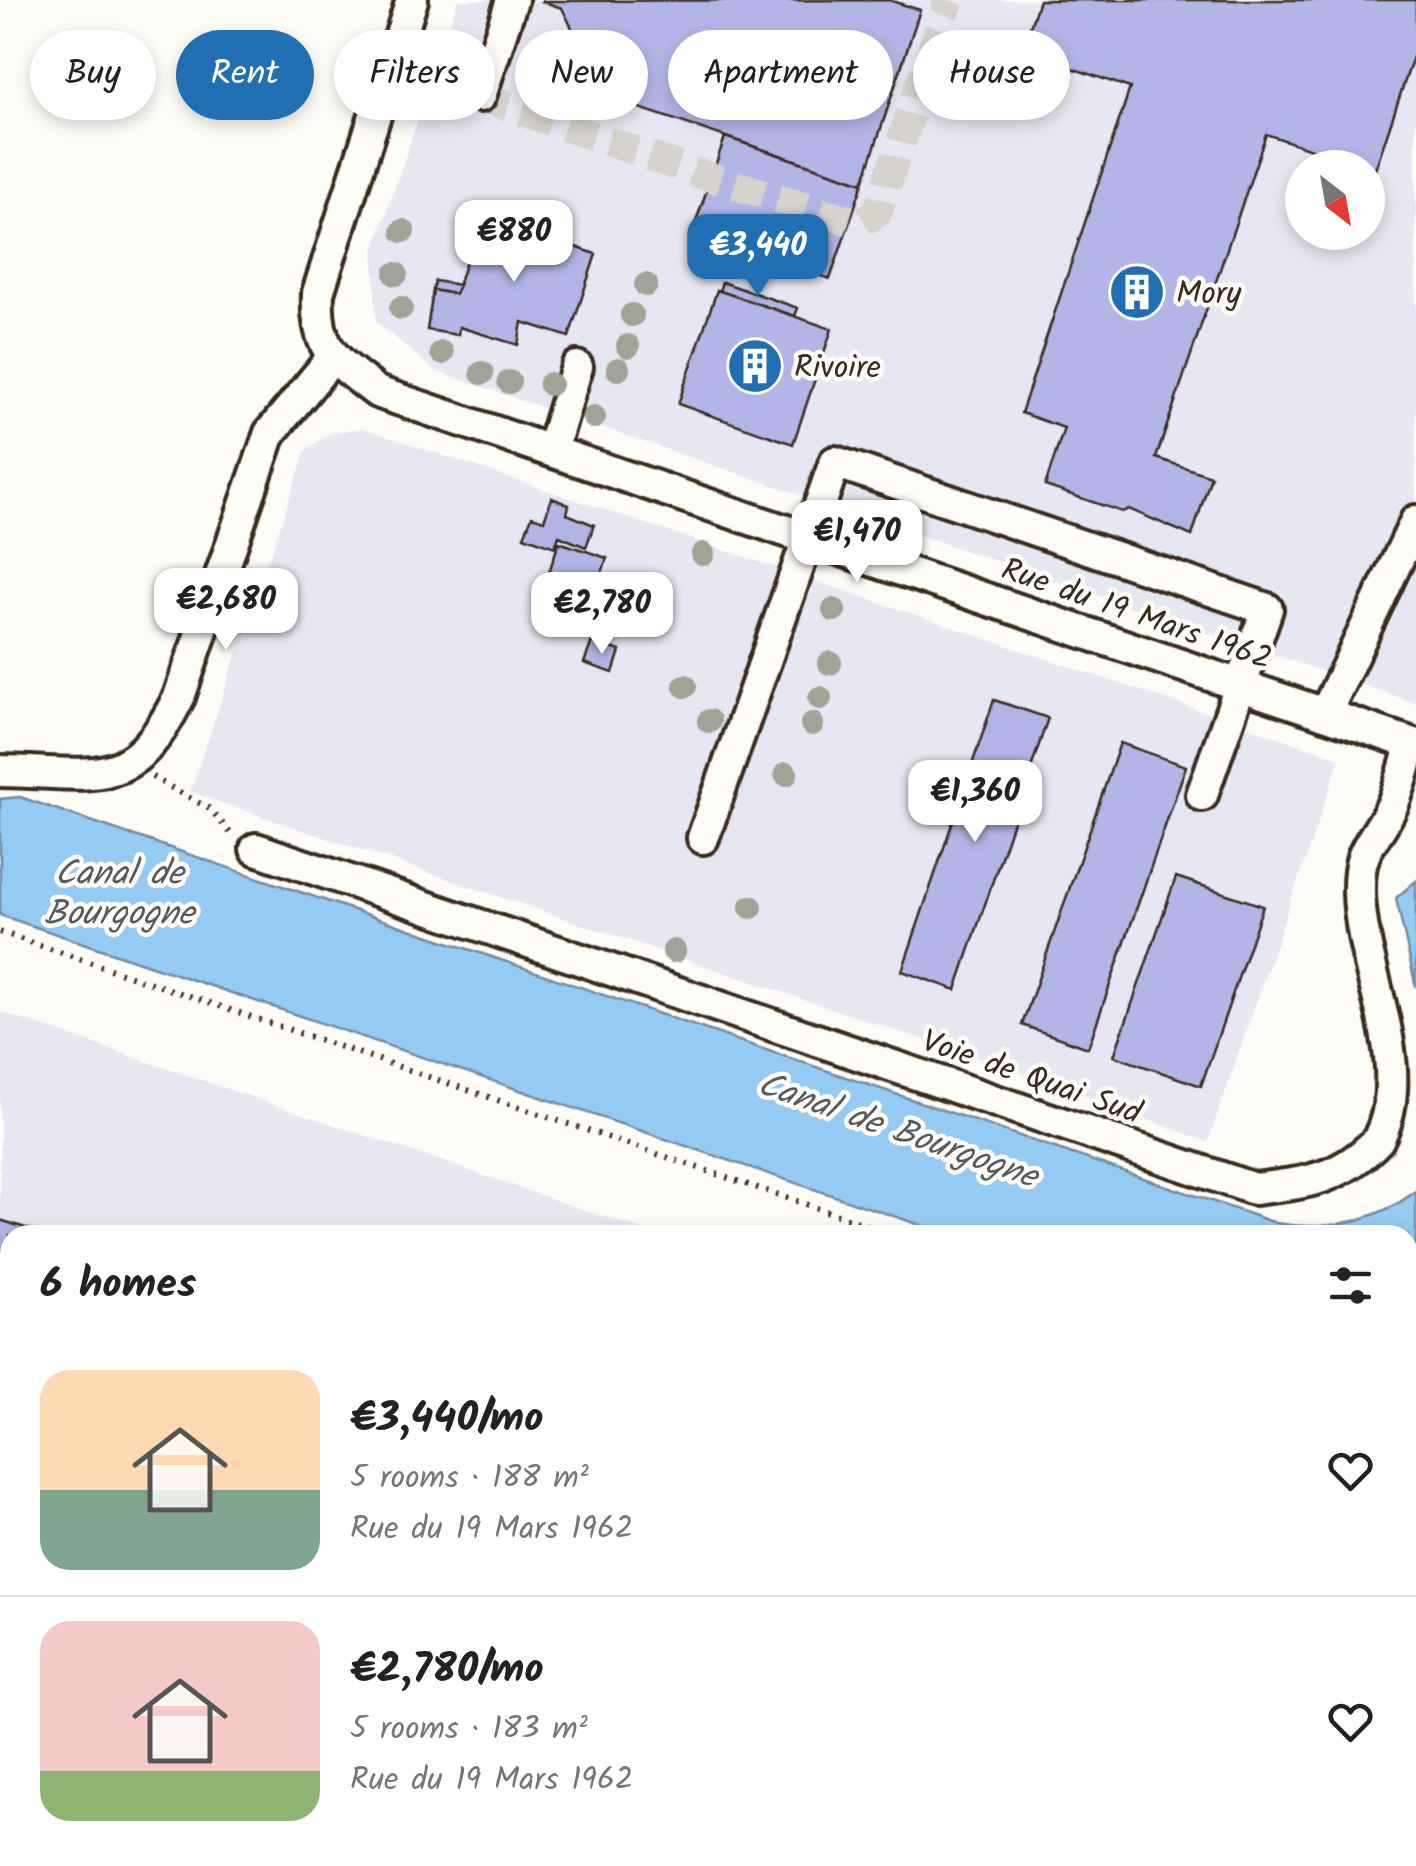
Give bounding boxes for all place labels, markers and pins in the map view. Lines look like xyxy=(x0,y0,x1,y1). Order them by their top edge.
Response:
pin: €880 xyxy=(455,200,573,285)
pin: €3,440 xyxy=(677,214,839,299)
building icon: Mory xyxy=(1107,262,1167,322)
place label: Mory xyxy=(1176,269,1242,320)
building icon: Rivoire xyxy=(725,336,785,396)
place label: Rivoire xyxy=(794,343,881,394)
pin: €1,470 xyxy=(776,500,938,585)
pin: €2,680 xyxy=(145,568,307,653)
pin: €2,780 xyxy=(521,572,683,657)
pin: €1,360 xyxy=(894,760,1056,845)

